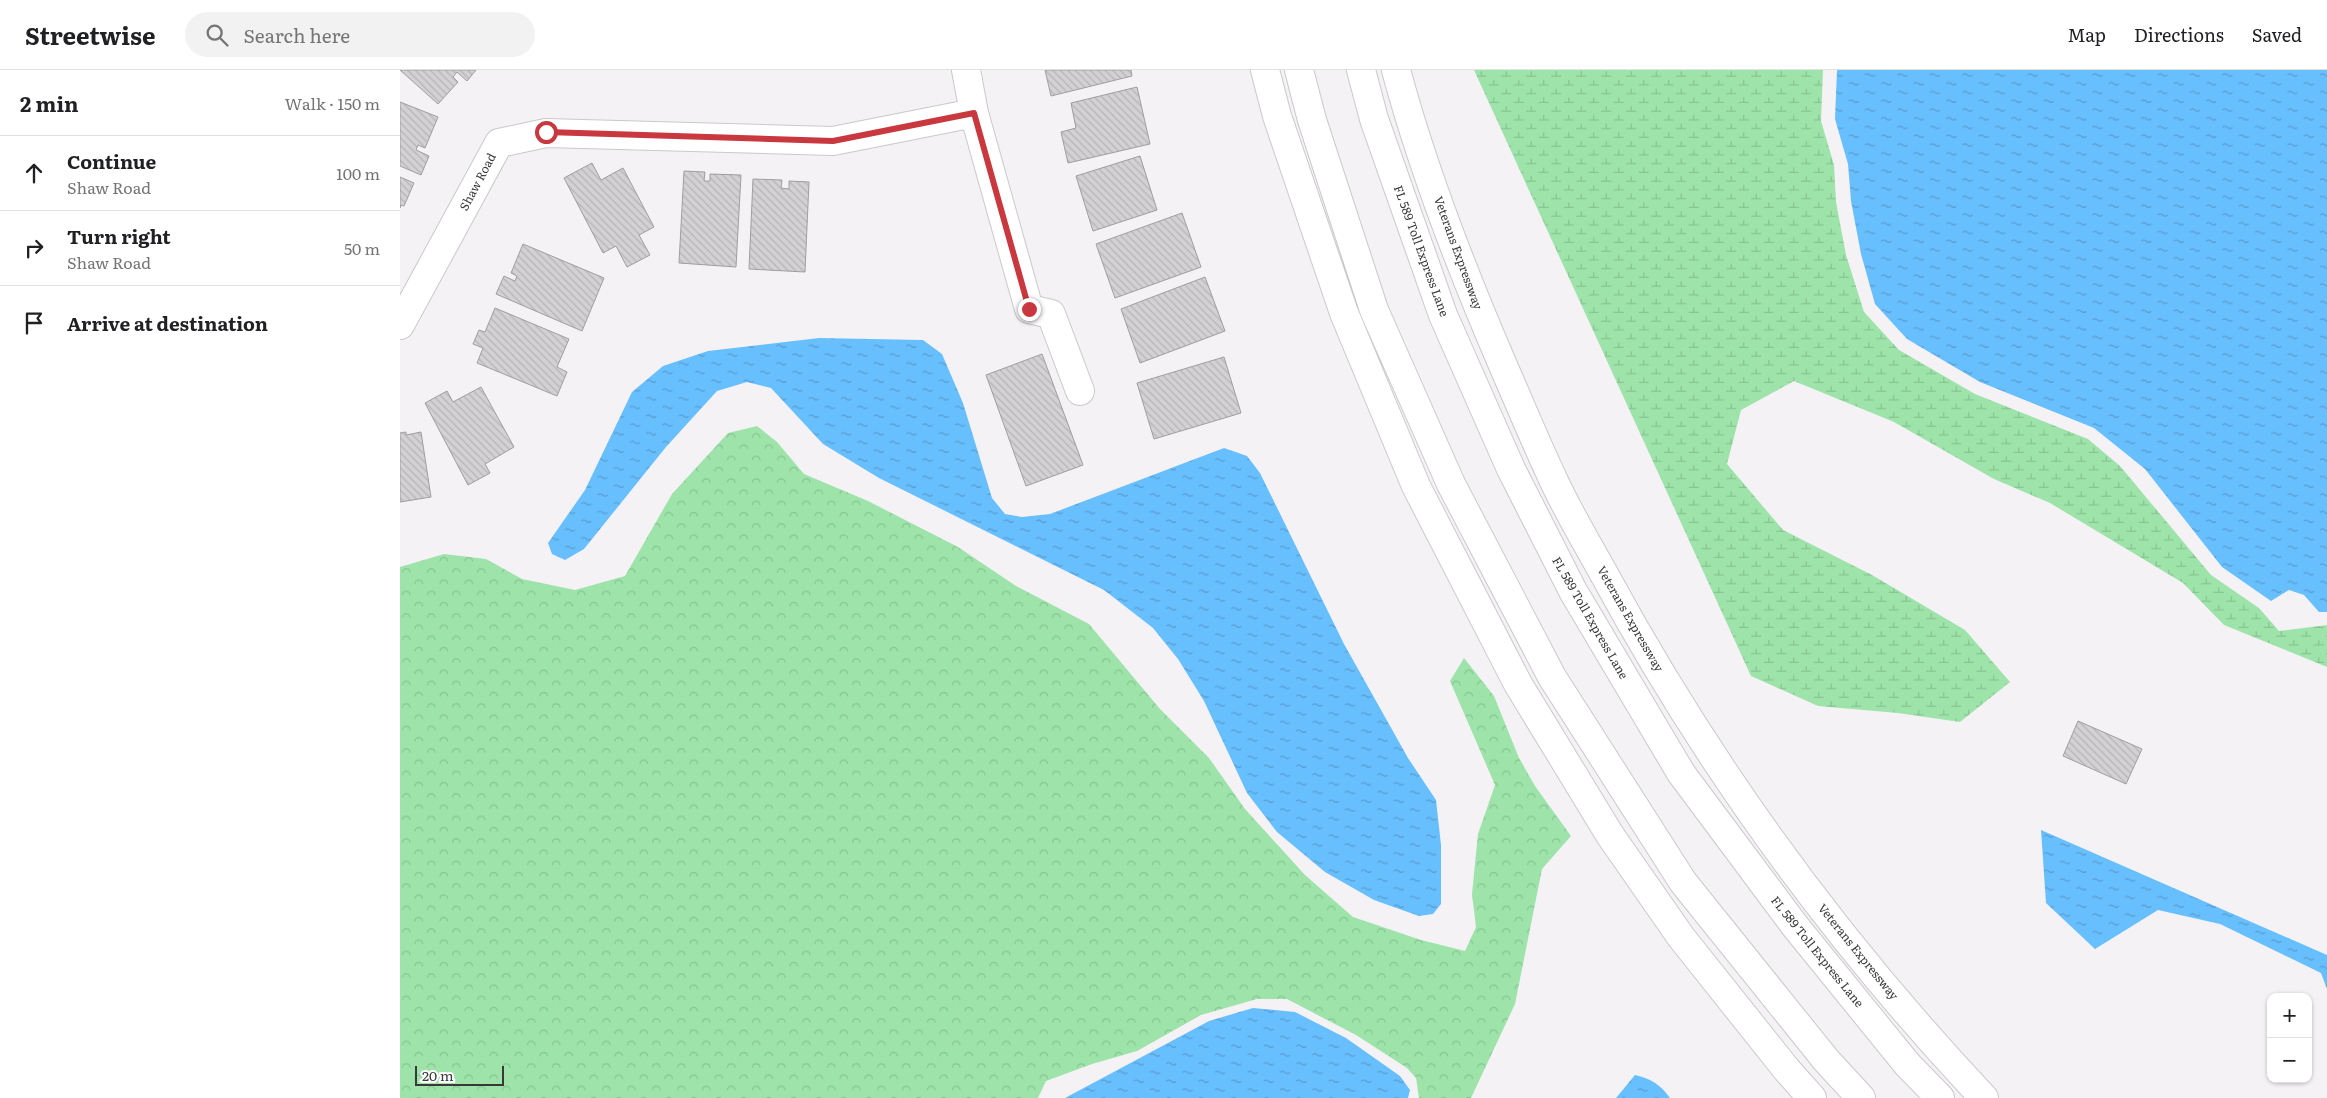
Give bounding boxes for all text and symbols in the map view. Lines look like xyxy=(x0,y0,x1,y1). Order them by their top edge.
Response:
search box xyxy=(185,12,535,57)
text: Streetwise xyxy=(25,17,155,52)
icon: search xyxy=(203,21,231,49)
text: Search here xyxy=(243,21,350,49)
text: Map xyxy=(2068,21,2106,48)
text: Directions xyxy=(2134,21,2224,48)
text: Saved xyxy=(2252,21,2302,48)
text: 2 min xyxy=(20,87,79,118)
text: Walk · 150 m xyxy=(285,91,380,115)
route start xyxy=(535,121,558,144)
text: Continue xyxy=(67,147,156,175)
street label: Shaw Road xyxy=(454,149,500,214)
icon: ahead xyxy=(20,159,48,187)
text: 100 m xyxy=(336,161,380,185)
text: Shaw Road xyxy=(67,175,151,199)
street label: FL 589 Toll Express Lane xyxy=(1390,182,1454,319)
street label: Veterans Expressway xyxy=(1430,193,1488,312)
text: Turn right xyxy=(67,222,171,250)
icon: right xyxy=(20,234,48,262)
text: 50 m xyxy=(344,236,380,260)
text: Shaw Road xyxy=(67,250,151,274)
route end xyxy=(1018,298,1041,321)
icon: arrive xyxy=(20,309,48,337)
text: Arrive at destination xyxy=(67,309,268,337)
street label: FL 589 Toll Express Lane xyxy=(1548,553,1633,682)
street label: Veterans Expressway xyxy=(1593,562,1669,675)
street label: FL 589 Toll Express Lane xyxy=(1767,892,1868,1011)
street label: Veterans Expressway xyxy=(1814,899,1903,1003)
map controls xyxy=(2267,993,2312,1083)
button: + xyxy=(2267,993,2312,1038)
button: − xyxy=(2267,1038,2312,1083)
scale bar xyxy=(415,1063,504,1086)
text: 20 m xyxy=(422,1065,454,1085)

